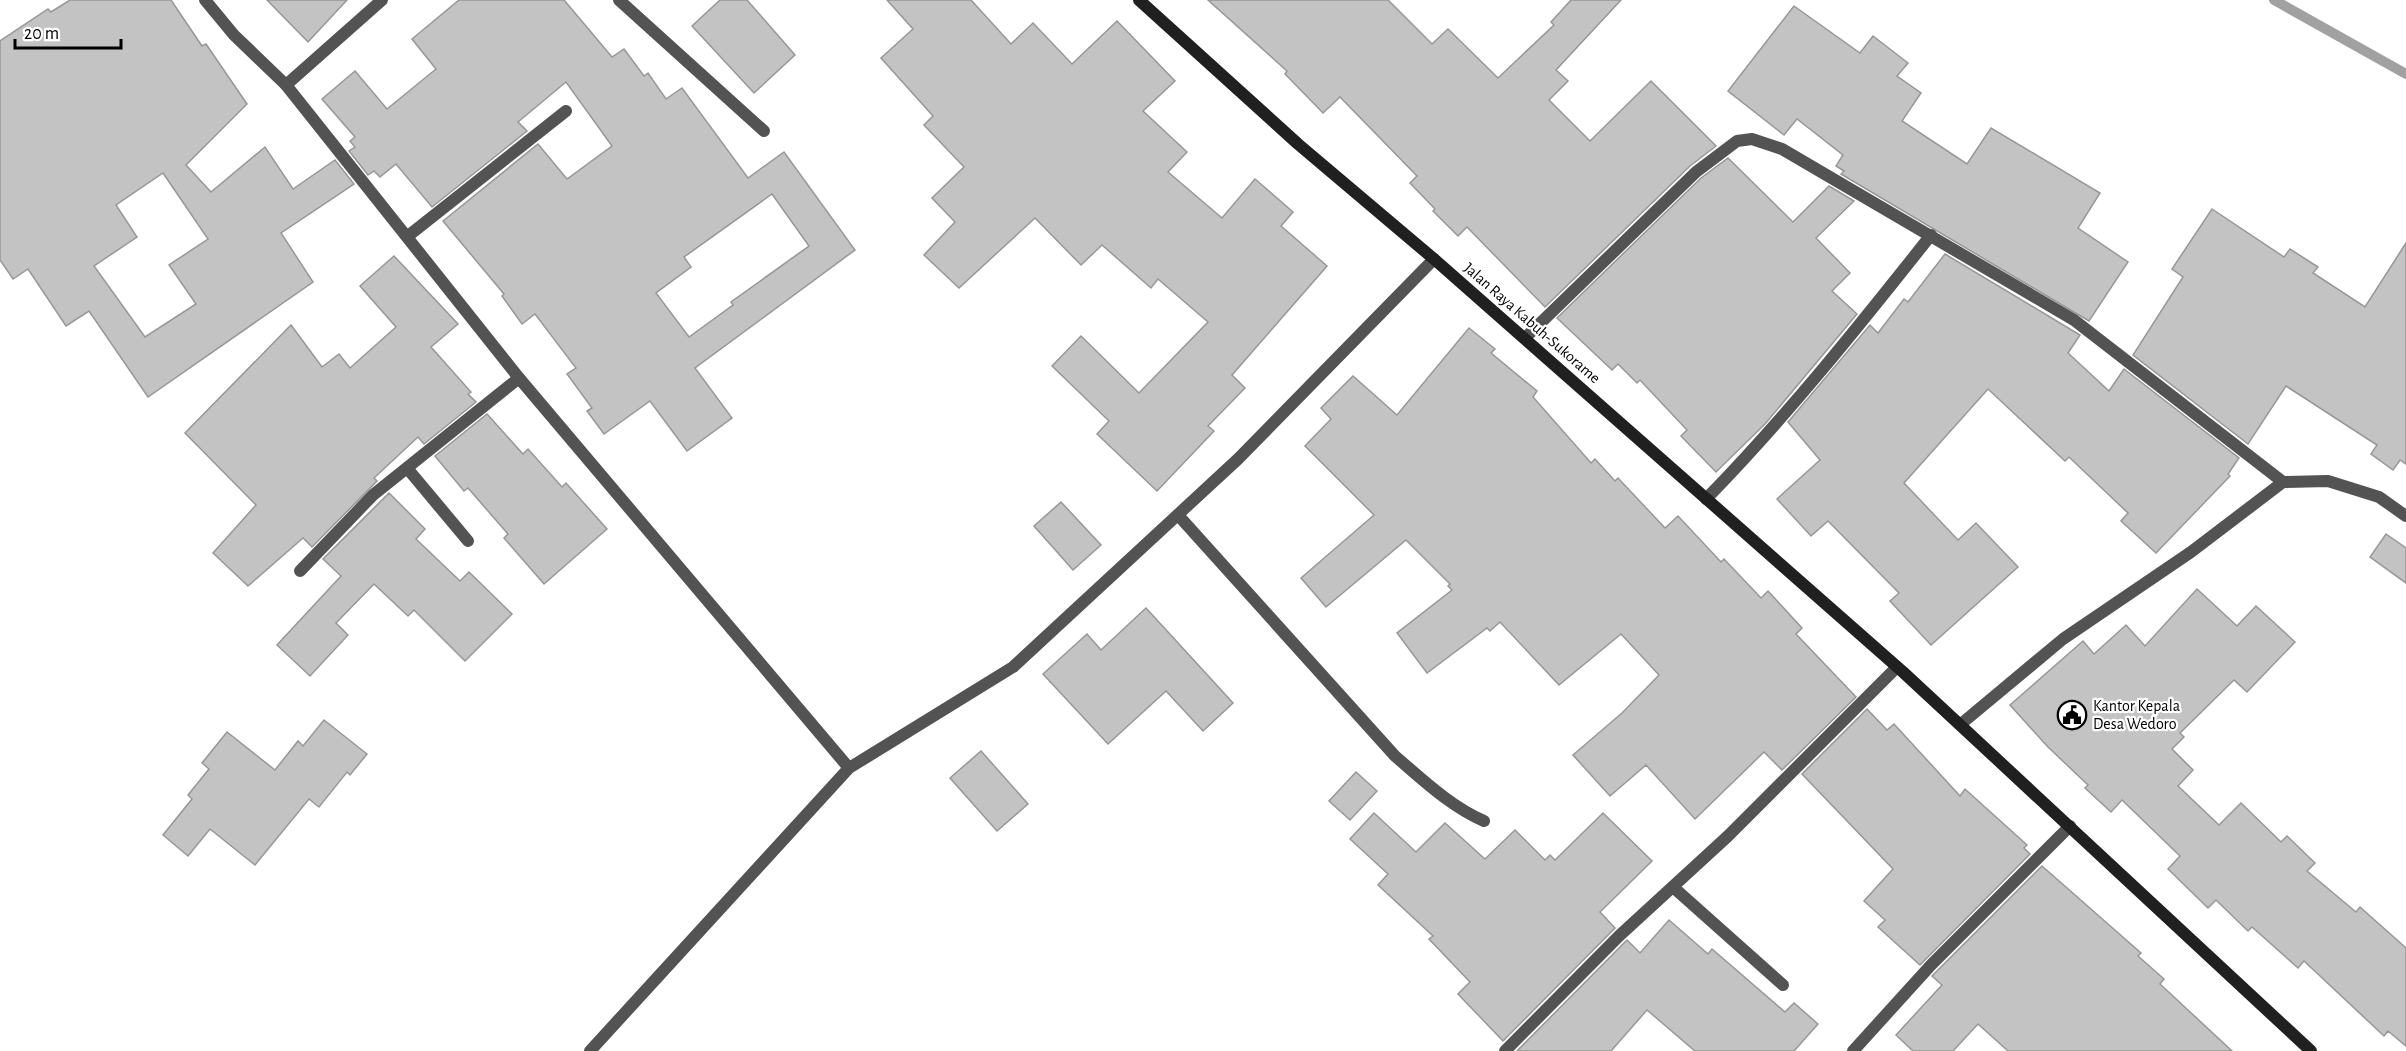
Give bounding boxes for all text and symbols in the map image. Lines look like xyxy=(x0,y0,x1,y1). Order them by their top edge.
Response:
scale bar xyxy=(15,12,122,50)
text: 20 m xyxy=(24,25,59,43)
street label: Jalan Raya Kabuh-Sukorame xyxy=(1460,260,1603,387)
place label: Kantor Kepala Desa Wedoro xyxy=(2093,698,2180,732)
public building icon: Kantor Kepala Desa Wedoro xyxy=(2056,699,2088,731)

